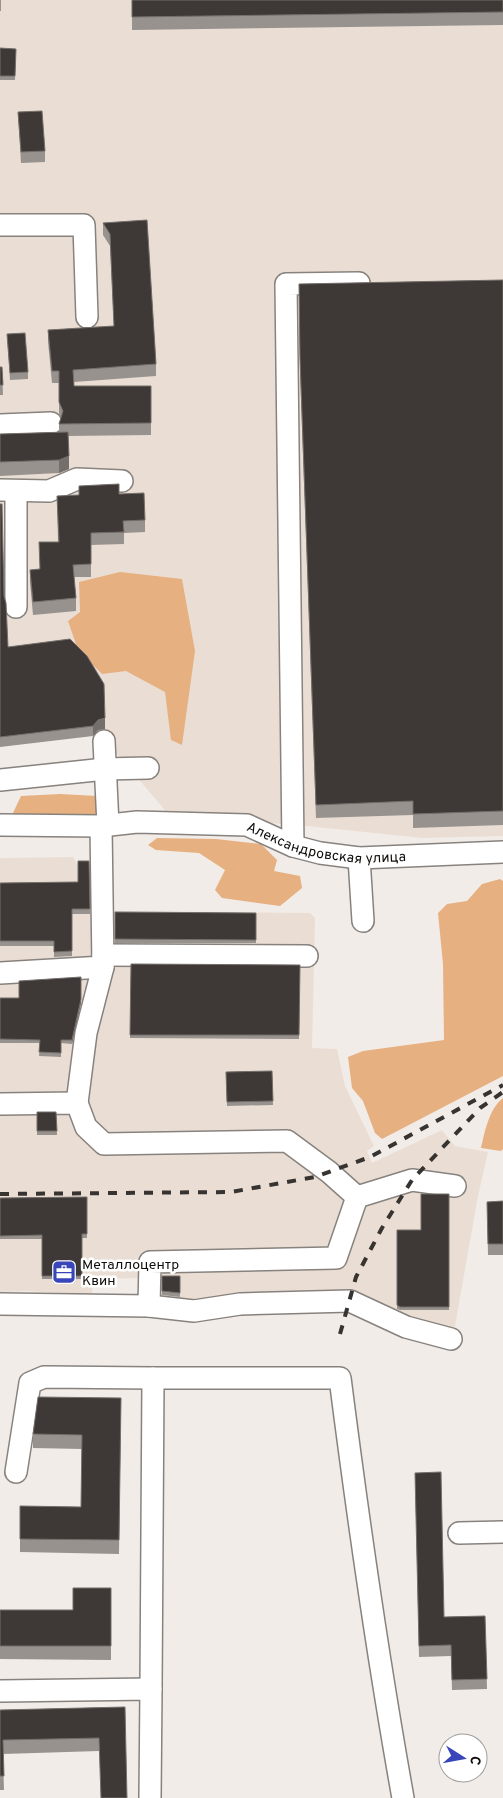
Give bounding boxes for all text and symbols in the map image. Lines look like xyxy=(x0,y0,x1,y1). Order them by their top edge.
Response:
street label: Александровская улица xyxy=(244,819,406,868)
place label: Металлоцентр Квин xyxy=(82,1257,179,1290)
office icon: Металлоцентр Квин xyxy=(51,1259,77,1285)
north arrow xyxy=(438,1733,488,1783)
text: С xyxy=(465,1754,483,1766)

